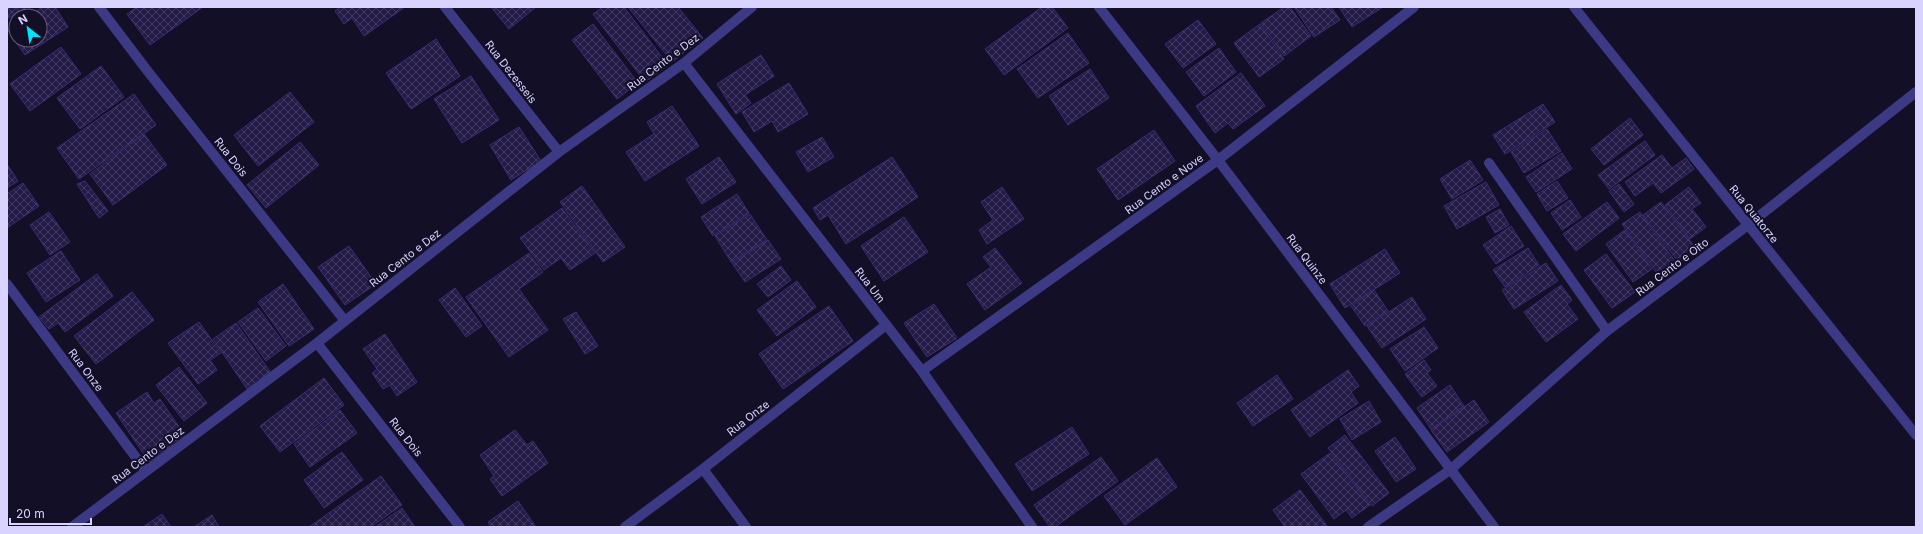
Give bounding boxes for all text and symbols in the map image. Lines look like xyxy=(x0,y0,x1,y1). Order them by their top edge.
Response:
north arrow xyxy=(8,8,48,48)
text: N xyxy=(16,11,30,27)
street label: Rua Cento e Dez xyxy=(624,30,702,94)
street label: Rua Dezesseis xyxy=(482,38,540,106)
street label: Rua Dois xyxy=(211,135,251,180)
street label: Rua Cento e Nove xyxy=(1122,151,1206,217)
street label: Rua Quatorze xyxy=(1726,182,1782,246)
street label: Rua Cento e Dez xyxy=(367,226,443,290)
street label: Rua Quinze xyxy=(1284,231,1330,287)
street label: Rua Cento e Oito xyxy=(1633,235,1712,299)
street label: Rua Um xyxy=(852,265,888,305)
street label: Rua Onze xyxy=(65,346,107,394)
street label: Rua Onze xyxy=(724,397,772,439)
street label: Rua Dois xyxy=(386,415,426,460)
street label: Rua Cento e Dez xyxy=(109,423,187,487)
scale bar xyxy=(10,500,91,526)
text: 20 m xyxy=(16,506,45,521)

